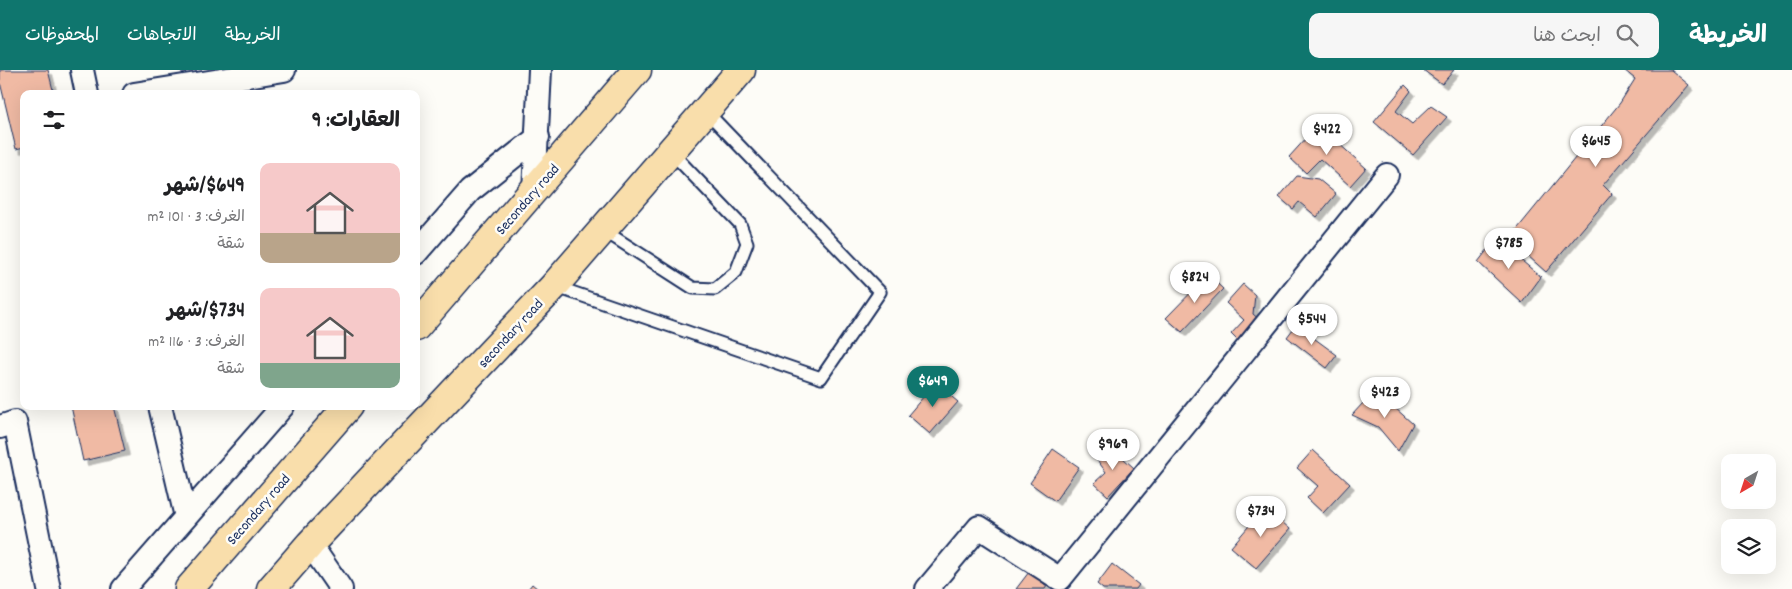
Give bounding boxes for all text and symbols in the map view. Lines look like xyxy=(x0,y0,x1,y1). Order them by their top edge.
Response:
search box xyxy=(1309,13,1659,58)
text: الخريطة xyxy=(1689,20,1767,54)
icon: search xyxy=(1613,21,1641,49)
text: المحفوظات xyxy=(25,24,99,49)
text: الاتجاهات xyxy=(127,24,197,49)
text: الخريطة xyxy=(225,24,281,49)
text: ابحث هنا xyxy=(1533,24,1601,51)
icon: filters xyxy=(40,106,68,134)
text: العقارات: 9 xyxy=(312,107,400,137)
pin: $422 xyxy=(1297,114,1357,156)
text: $422 xyxy=(1313,118,1341,141)
pin: $645 xyxy=(1566,126,1626,168)
text: $645 xyxy=(1581,130,1611,153)
street label: Secondary road xyxy=(491,160,566,241)
text: $649/شهر xyxy=(165,172,245,202)
icon: home xyxy=(300,183,360,243)
text: الغرف: 3 · 101 m² xyxy=(147,206,245,229)
pin: $785 xyxy=(1479,228,1539,270)
text: $785 xyxy=(1495,232,1523,255)
text: شقة xyxy=(217,233,245,256)
pin: $824 xyxy=(1165,262,1225,304)
text: $824 xyxy=(1181,266,1209,289)
street label: secondary road xyxy=(473,295,550,374)
text: $734/شهر xyxy=(167,297,245,327)
pin: $544 xyxy=(1282,304,1342,346)
icon: home xyxy=(300,308,360,368)
text: $544 xyxy=(1298,308,1326,331)
text: الغرف: 3 · 116 m² xyxy=(148,331,245,354)
text: شقة xyxy=(217,358,245,381)
pin: $649 xyxy=(903,366,963,408)
text: $649 xyxy=(918,370,948,393)
pin: $423 xyxy=(1355,376,1415,419)
text: $423 xyxy=(1371,381,1399,404)
pin: $969 xyxy=(1083,428,1143,471)
text: $969 xyxy=(1098,433,1128,456)
north arrow xyxy=(1721,454,1776,509)
map controls xyxy=(1721,454,1776,574)
street label: Secondary road xyxy=(222,470,297,551)
pin: $734 xyxy=(1231,496,1291,538)
text: $734 xyxy=(1247,500,1275,523)
button: layers xyxy=(1721,519,1776,574)

